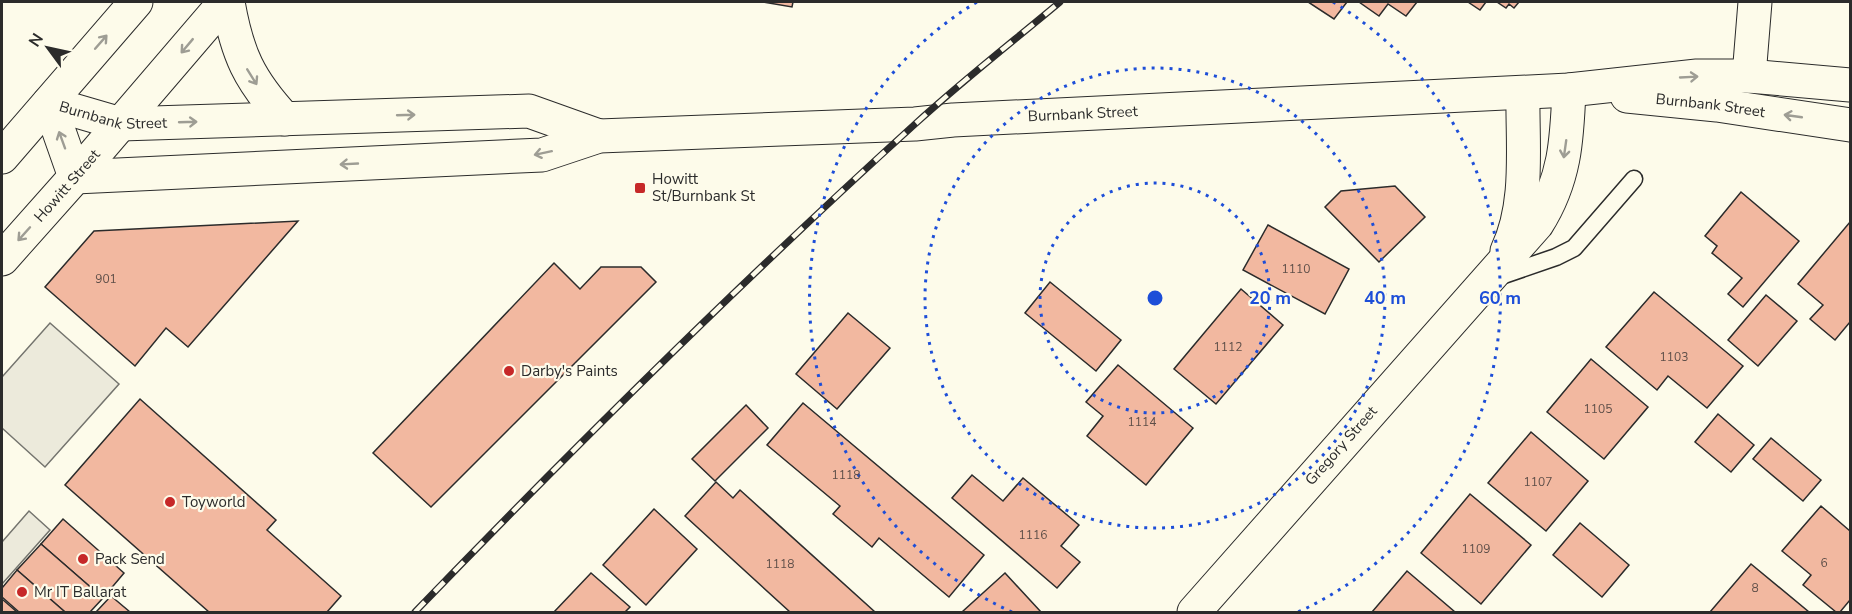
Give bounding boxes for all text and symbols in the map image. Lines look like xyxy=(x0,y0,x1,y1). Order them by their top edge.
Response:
north arrow xyxy=(18,18,78,78)
text: N xyxy=(24,29,49,51)
one-way arrow xyxy=(94,34,107,50)
one-way arrow xyxy=(180,38,194,53)
one-way arrow xyxy=(245,68,258,85)
one-way arrow xyxy=(1679,71,1699,82)
street label: Burnbank Street xyxy=(1655,89,1767,122)
street label: Burnbank Street xyxy=(57,96,168,134)
street label: Burnbank Street xyxy=(1027,101,1139,126)
one-way arrow xyxy=(396,109,416,121)
one-way arrow xyxy=(1783,111,1803,122)
one-way arrow xyxy=(178,116,198,128)
one-way arrow xyxy=(56,131,67,150)
one-way arrow xyxy=(1560,138,1571,158)
street label: Howitt Street xyxy=(29,144,105,226)
one-way arrow xyxy=(534,148,554,159)
one-way arrow xyxy=(339,159,359,170)
place label: Howitt St/Burnbank St xyxy=(652,169,756,206)
marker: Howitt St/Burnbank St xyxy=(633,181,647,195)
one-way arrow xyxy=(17,226,31,241)
house number: 1110 xyxy=(1282,261,1310,277)
house number: 901 xyxy=(95,271,117,287)
text: 20 m xyxy=(1249,286,1291,310)
text: 40 m xyxy=(1364,286,1406,310)
text: 60 m xyxy=(1479,286,1521,310)
centre of rings xyxy=(1145,288,1165,308)
house number: 1112 xyxy=(1214,339,1242,355)
house number: 1103 xyxy=(1660,349,1688,365)
place label: Darby's Paints xyxy=(521,361,618,381)
marker: Darby's Paints xyxy=(502,364,516,378)
street label: Gregory Street xyxy=(1301,401,1382,490)
house number: 1105 xyxy=(1584,401,1612,417)
house number: 1114 xyxy=(1128,414,1156,430)
house number: 1118 xyxy=(832,467,860,483)
house number: 1107 xyxy=(1524,474,1552,490)
place label: Toyworld xyxy=(182,492,245,512)
marker: Toyworld xyxy=(163,495,177,509)
house number: 1116 xyxy=(1019,527,1047,543)
house number: 1109 xyxy=(1462,541,1490,557)
place label: Pack Send xyxy=(95,549,165,569)
marker: Pack Send xyxy=(76,552,90,566)
house number: 6 xyxy=(1820,555,1828,571)
house number: 1118 xyxy=(766,556,794,572)
house number: 8 xyxy=(1751,580,1759,596)
place label: Mr IT Ballarat xyxy=(34,582,127,602)
marker: Mr IT Ballarat xyxy=(15,585,29,599)

